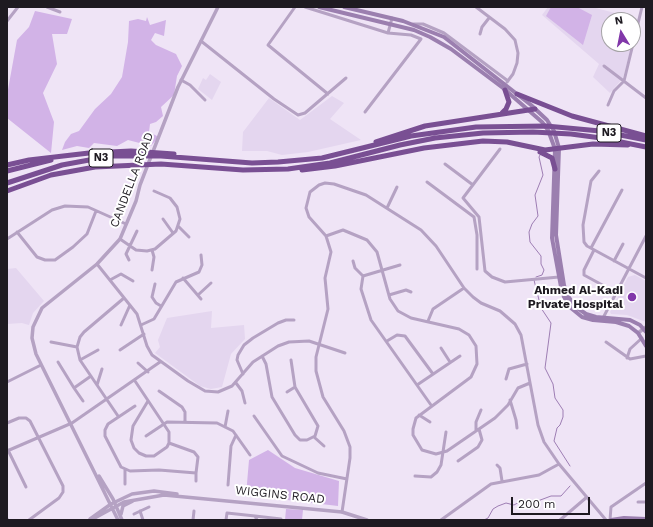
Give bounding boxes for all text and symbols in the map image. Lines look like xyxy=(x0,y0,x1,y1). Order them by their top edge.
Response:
north arrow xyxy=(601,12,641,52)
text: N xyxy=(614,14,624,28)
road number: N3 xyxy=(597,124,621,142)
street label: CANDELLA ROAD xyxy=(107,130,157,230)
road number: N3 xyxy=(89,149,113,167)
place label: Ahmed Al-Kadi Private Hospital xyxy=(528,283,623,311)
marker: Ahmed Al-Kadi Private Hospital xyxy=(626,291,638,303)
street label: WIGGINS ROAD xyxy=(235,483,325,507)
scale bar xyxy=(513,489,592,515)
text: 200 m xyxy=(518,497,555,511)

